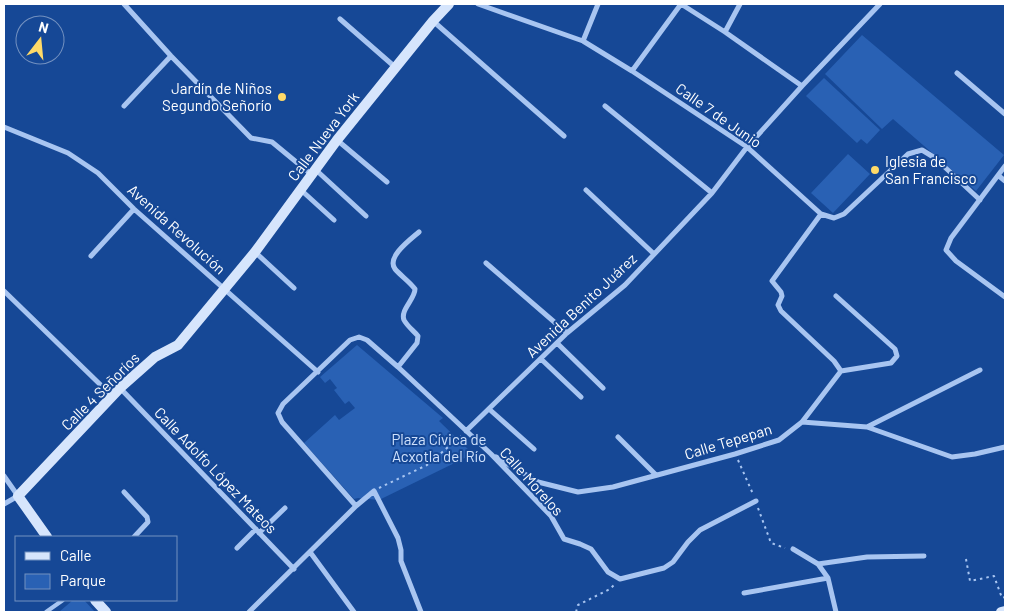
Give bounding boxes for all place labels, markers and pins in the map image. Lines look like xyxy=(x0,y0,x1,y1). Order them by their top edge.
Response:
place label: Jardín de Niños Segundo Señorío xyxy=(162,79,272,114)
marker: Jardín de Niños Segundo Señorío xyxy=(276,91,288,103)
place label: Iglesia de San Francisco xyxy=(885,152,977,187)
marker: Iglesia de San Francisco xyxy=(869,164,881,176)

